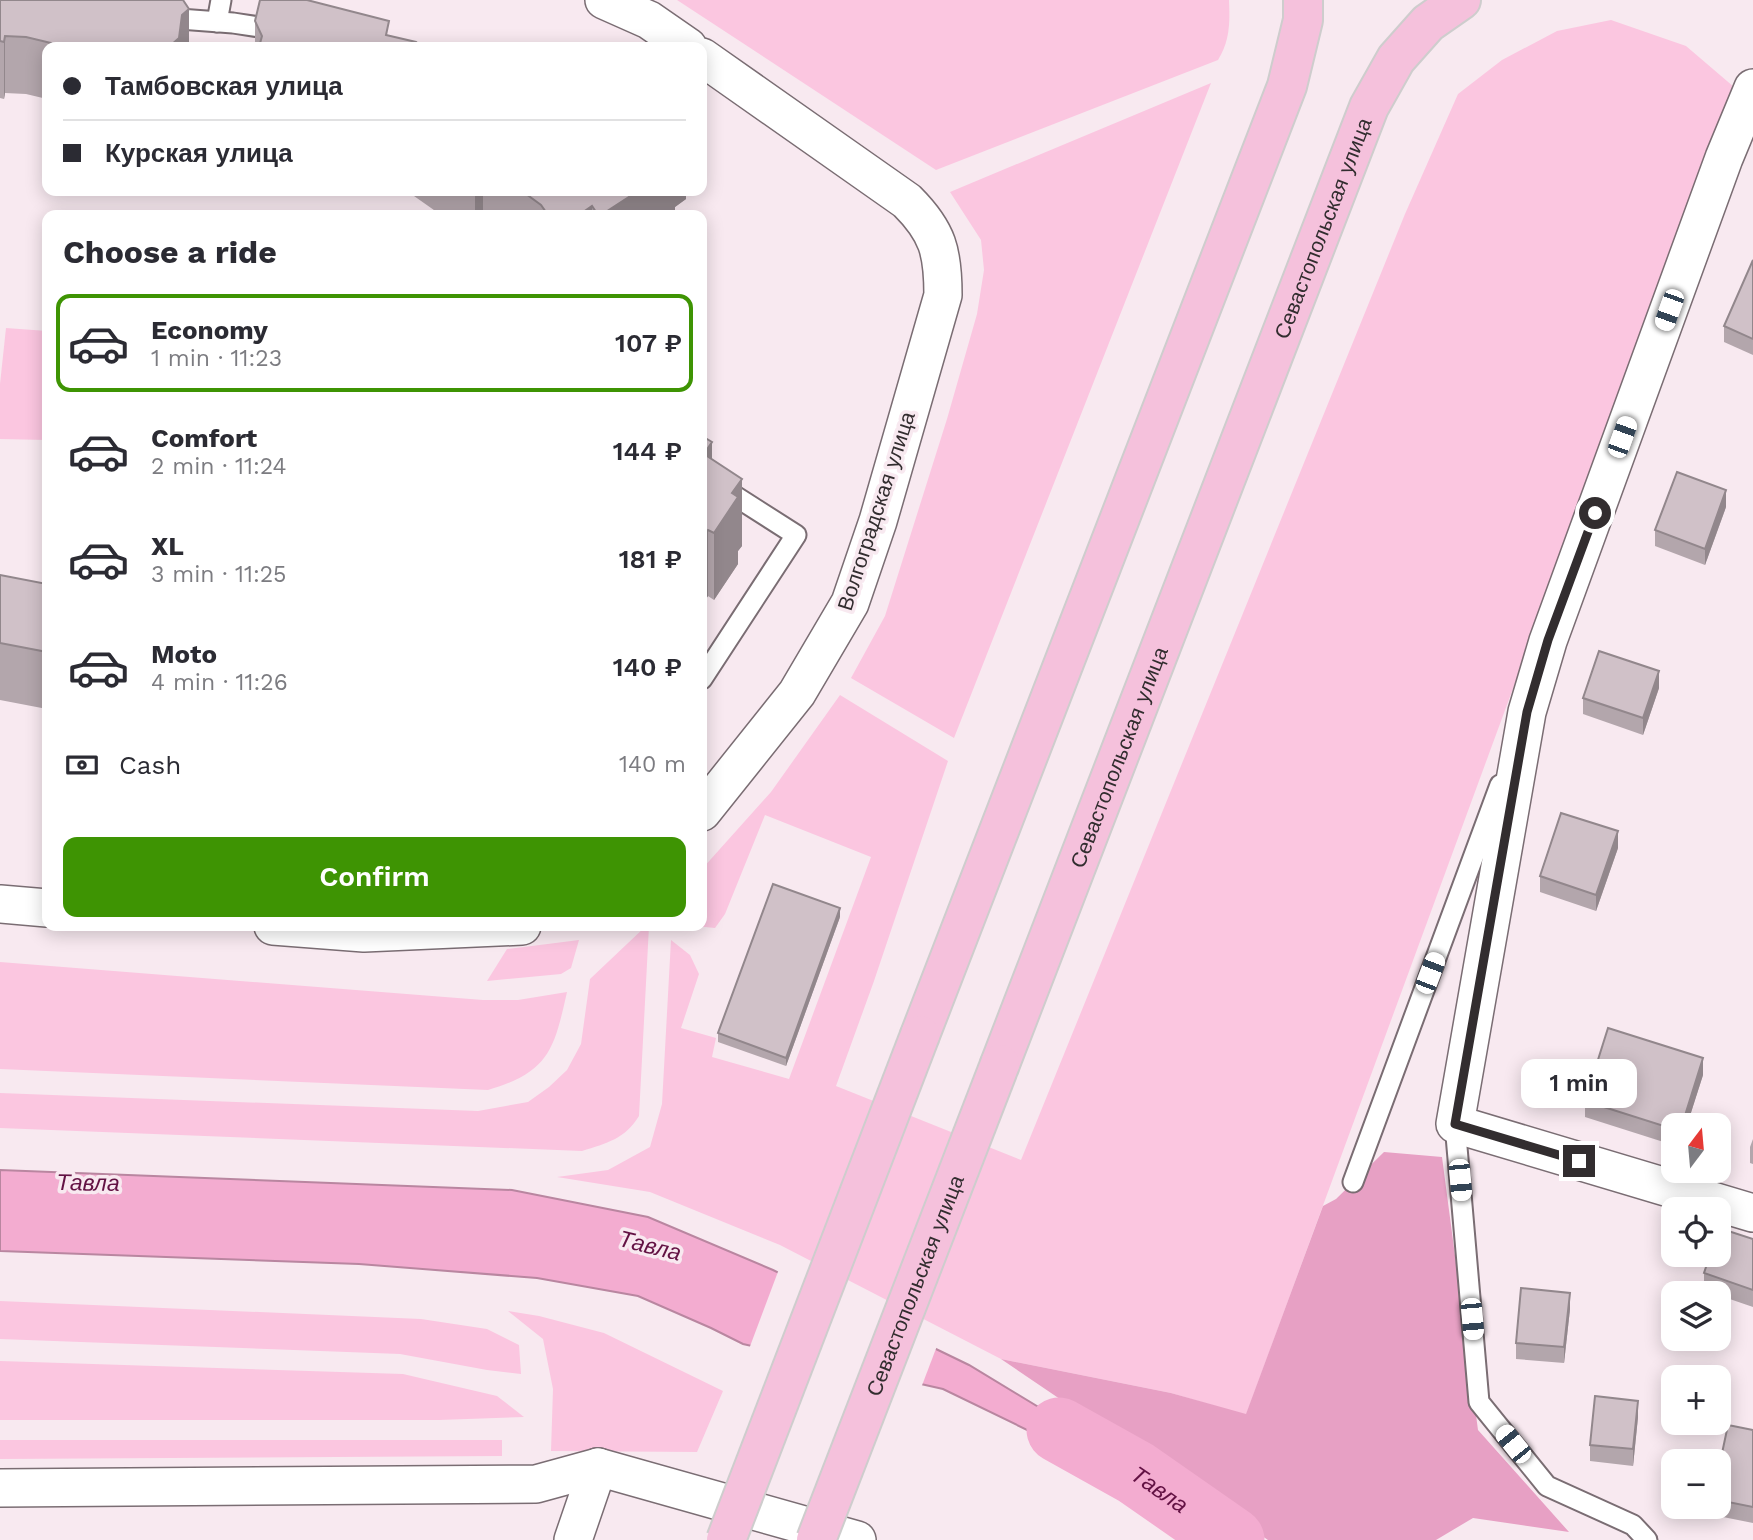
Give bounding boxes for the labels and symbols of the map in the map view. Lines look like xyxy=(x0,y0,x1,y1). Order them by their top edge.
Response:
street label: Севастопольская улица xyxy=(1268,114,1376,342)
car xyxy=(1652,287,1687,333)
street label: Волгоградская улица xyxy=(832,408,920,614)
car xyxy=(1605,414,1640,460)
route start xyxy=(1579,497,1611,529)
street label: Севастопольская улица xyxy=(1064,643,1172,871)
car xyxy=(1413,950,1448,996)
callout: 1 min xyxy=(1521,1060,1637,1108)
north arrow xyxy=(1661,1113,1731,1183)
route end xyxy=(1563,1145,1595,1177)
car xyxy=(1448,1158,1473,1202)
water label: Тавла xyxy=(56,1169,120,1197)
street label: Севастопольская улица xyxy=(860,1171,969,1399)
water label: Тавла xyxy=(616,1225,684,1267)
car xyxy=(1460,1297,1485,1341)
car xyxy=(1492,1421,1535,1467)
water label: Тавла xyxy=(1126,1460,1193,1519)

